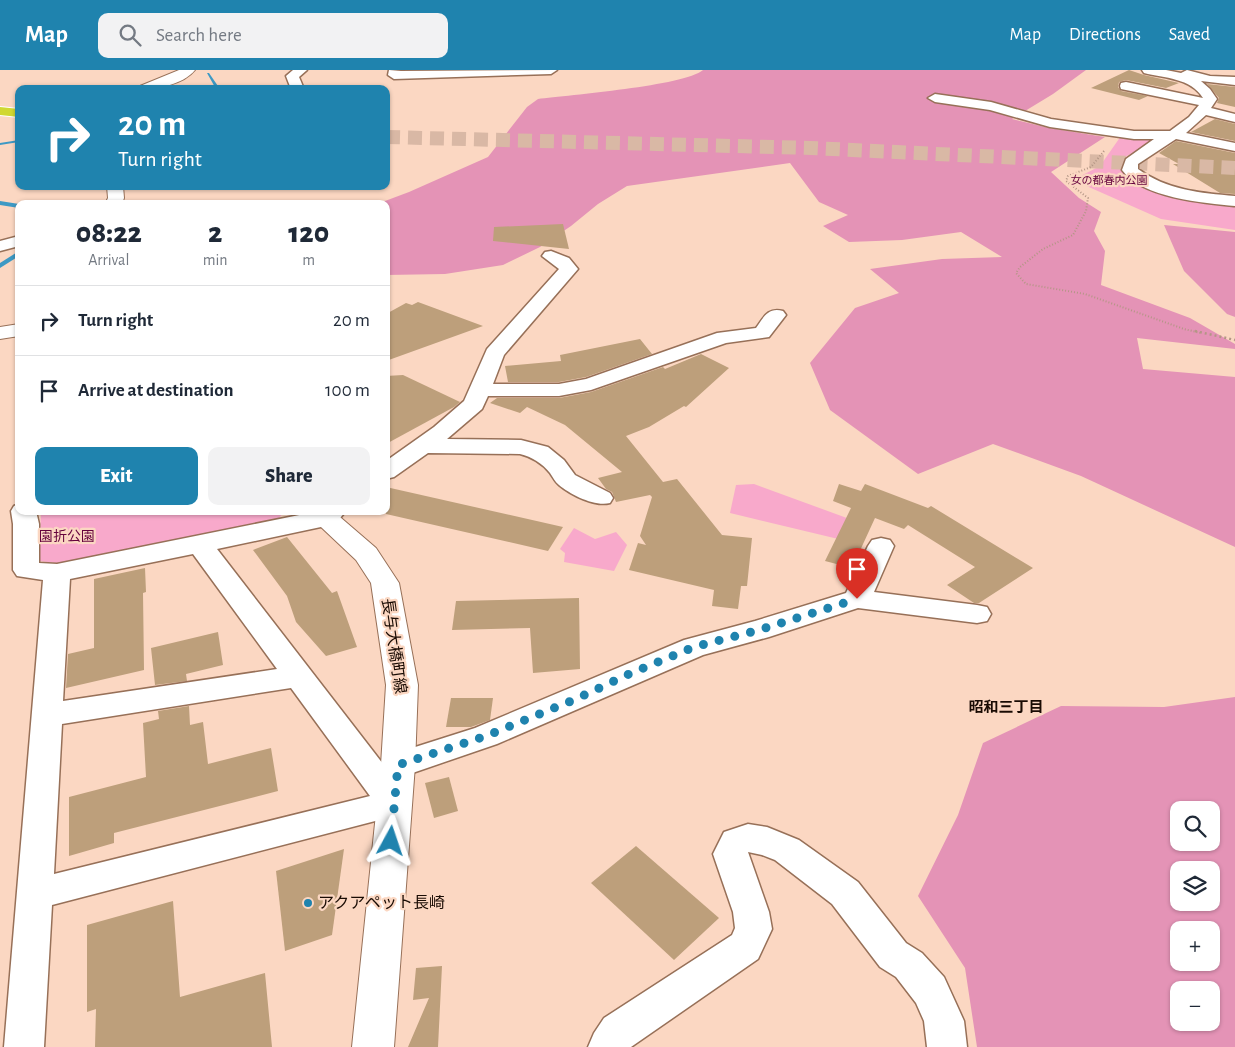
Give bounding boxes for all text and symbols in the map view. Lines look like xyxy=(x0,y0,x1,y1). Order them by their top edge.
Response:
search box xyxy=(98,13,448,58)
icon: search xyxy=(116,21,144,49)
text: Map xyxy=(25,23,68,47)
text: Search here xyxy=(156,26,242,45)
text: Map xyxy=(1010,26,1041,44)
text: Directions xyxy=(1069,26,1141,44)
text: Saved xyxy=(1169,26,1210,44)
icon: right xyxy=(35,105,100,170)
text: 20 m xyxy=(118,107,186,142)
text: Turn right xyxy=(118,148,202,170)
park label: 女の都春内公園 xyxy=(1071,174,1148,186)
text: 08:22 xyxy=(76,218,142,248)
text: 2 xyxy=(208,218,222,248)
text: 120 xyxy=(288,218,329,248)
text: Arrival xyxy=(88,252,129,268)
text: min xyxy=(203,252,228,268)
text: m xyxy=(302,252,315,268)
icon: right xyxy=(35,307,63,335)
text: Turn right xyxy=(78,311,153,330)
text: 20 m xyxy=(333,311,370,330)
icon: arrive xyxy=(35,377,63,405)
text: Arrive at destination xyxy=(78,381,234,400)
text: 100 m xyxy=(325,381,370,400)
button: Exit xyxy=(35,447,198,505)
button: Share xyxy=(208,447,370,505)
park label: 園折公園 xyxy=(39,529,95,544)
pin xyxy=(836,548,878,599)
icon: arrive xyxy=(843,555,871,583)
street label: 長与大橋町線 xyxy=(379,597,410,695)
district label: 昭和三丁目 xyxy=(968,699,1044,715)
map controls xyxy=(1170,801,1220,1031)
button: search xyxy=(1170,801,1220,851)
position arrow xyxy=(364,814,416,866)
button: layers xyxy=(1170,861,1220,911)
place label: アクアペット長崎 xyxy=(318,895,445,911)
marker: アクアペット長崎 xyxy=(302,897,314,909)
button: + xyxy=(1170,921,1220,971)
button: − xyxy=(1170,981,1220,1031)

